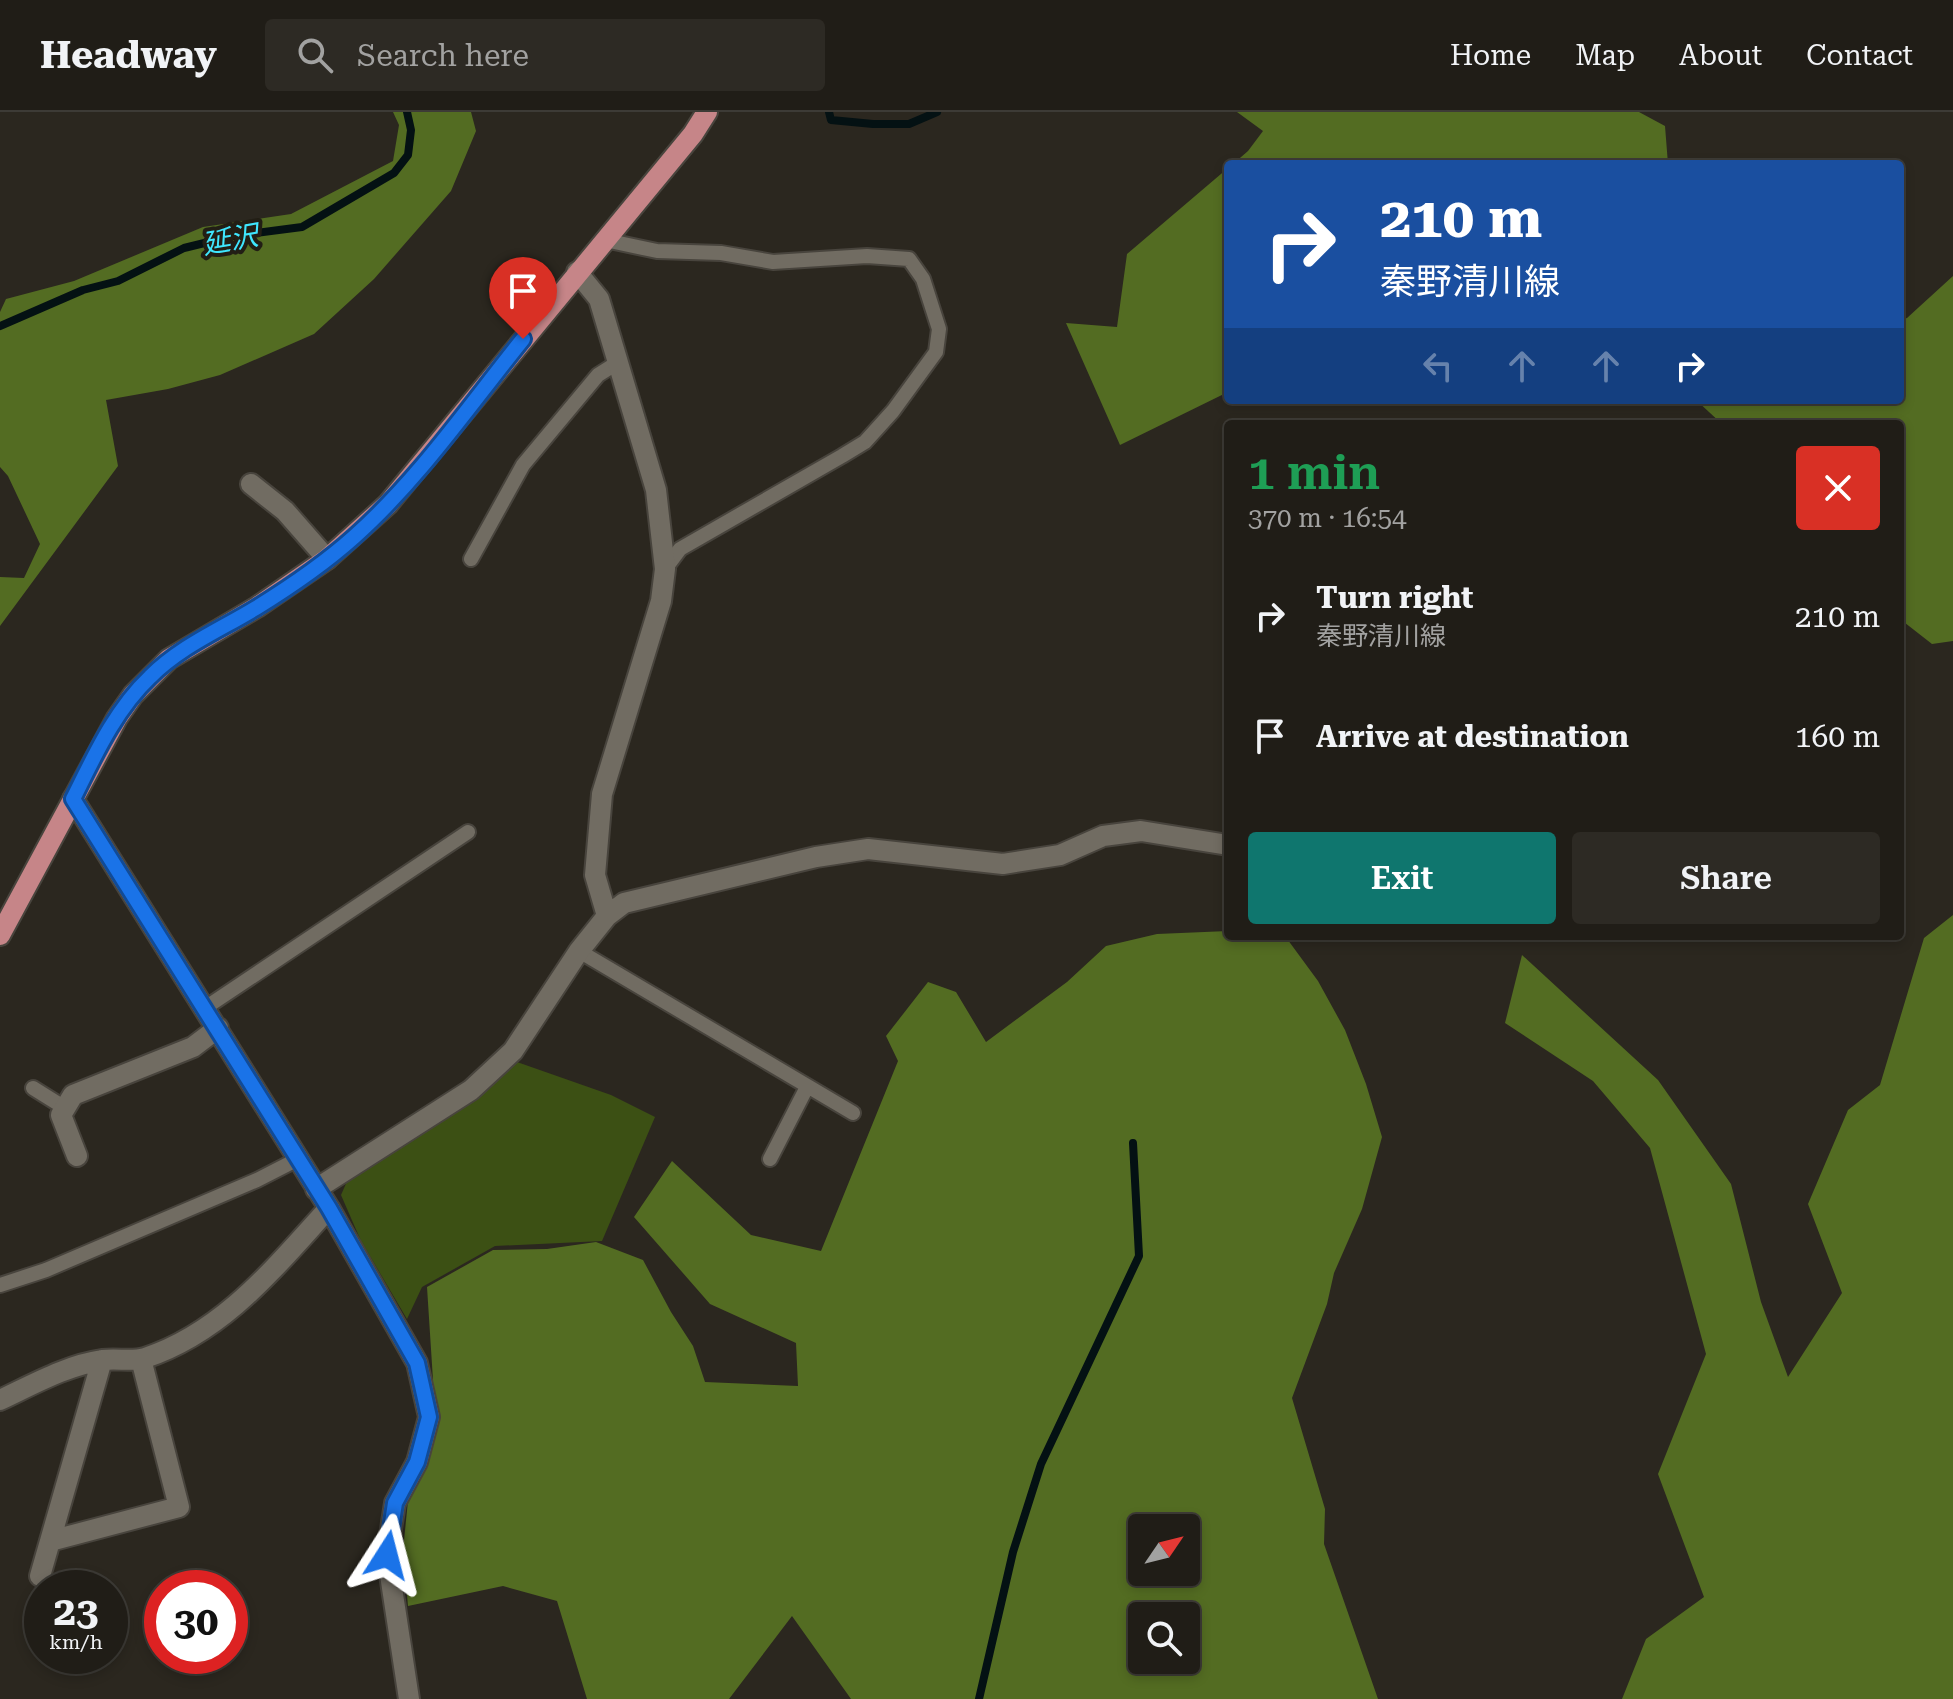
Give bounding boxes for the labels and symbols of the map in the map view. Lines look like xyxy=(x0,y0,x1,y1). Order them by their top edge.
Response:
water label: 延沢 xyxy=(200,218,264,261)
pin xyxy=(489,257,557,339)
position arrow xyxy=(345,1513,429,1597)
north arrow xyxy=(1128,1514,1200,1586)
speed limit sign: 30 xyxy=(144,1570,248,1674)

